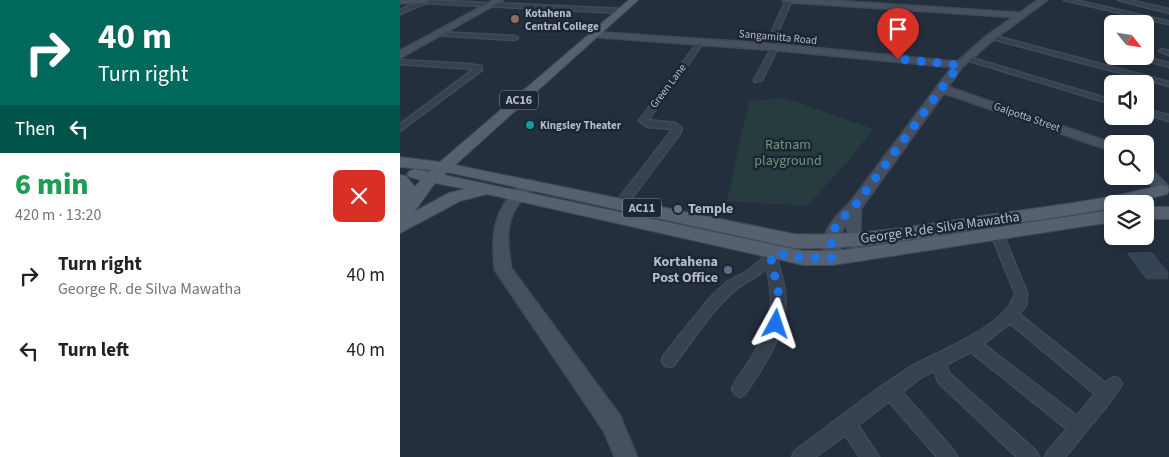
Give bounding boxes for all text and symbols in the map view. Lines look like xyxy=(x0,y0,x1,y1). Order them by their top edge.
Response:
place label: Kotahena Central College xyxy=(525,6,599,34)
pin xyxy=(877,8,919,59)
text: 40 m xyxy=(98,12,172,62)
marker: Kotahena Central College xyxy=(509,13,521,25)
icon: arrive xyxy=(884,15,912,43)
north arrow xyxy=(1104,15,1154,65)
map controls xyxy=(1104,15,1154,245)
icon: right xyxy=(15,20,80,85)
street label: Sangamitta Road xyxy=(738,26,818,48)
text: Turn right xyxy=(98,58,188,90)
street label: Green Lane xyxy=(646,60,690,111)
button: sound xyxy=(1104,75,1154,125)
road number: AC16 xyxy=(500,90,538,110)
street label: Galpotta Street xyxy=(992,99,1062,135)
icon: left xyxy=(65,115,93,143)
text: Then xyxy=(15,116,55,143)
place label: Kingsley Theater xyxy=(540,118,622,133)
marker: Kingsley Theater xyxy=(524,119,536,131)
park label: Ratnam playground xyxy=(754,135,822,171)
button: search xyxy=(1104,135,1154,185)
text: 6 min xyxy=(15,163,89,206)
button: close xyxy=(333,170,385,222)
button: layers xyxy=(1104,195,1154,245)
road number: AC11 xyxy=(623,198,661,218)
place label: Temple xyxy=(688,199,733,219)
marker: Temple xyxy=(672,203,684,215)
text: 420 m · 13:20 xyxy=(15,204,102,226)
street label: George R. de Silva Mawatha xyxy=(859,207,1021,249)
text: Turn right xyxy=(58,251,142,278)
place label: Kortahena Post Office xyxy=(652,252,718,288)
icon: right xyxy=(15,262,43,290)
text: 40 m xyxy=(347,262,385,289)
marker: Kortahena Post Office xyxy=(722,264,734,276)
text: George R. de Silva Mawatha xyxy=(58,278,241,300)
position arrow xyxy=(749,297,801,349)
icon: left xyxy=(15,337,43,365)
text: Turn left xyxy=(58,337,129,364)
text: 40 m xyxy=(347,337,385,364)

